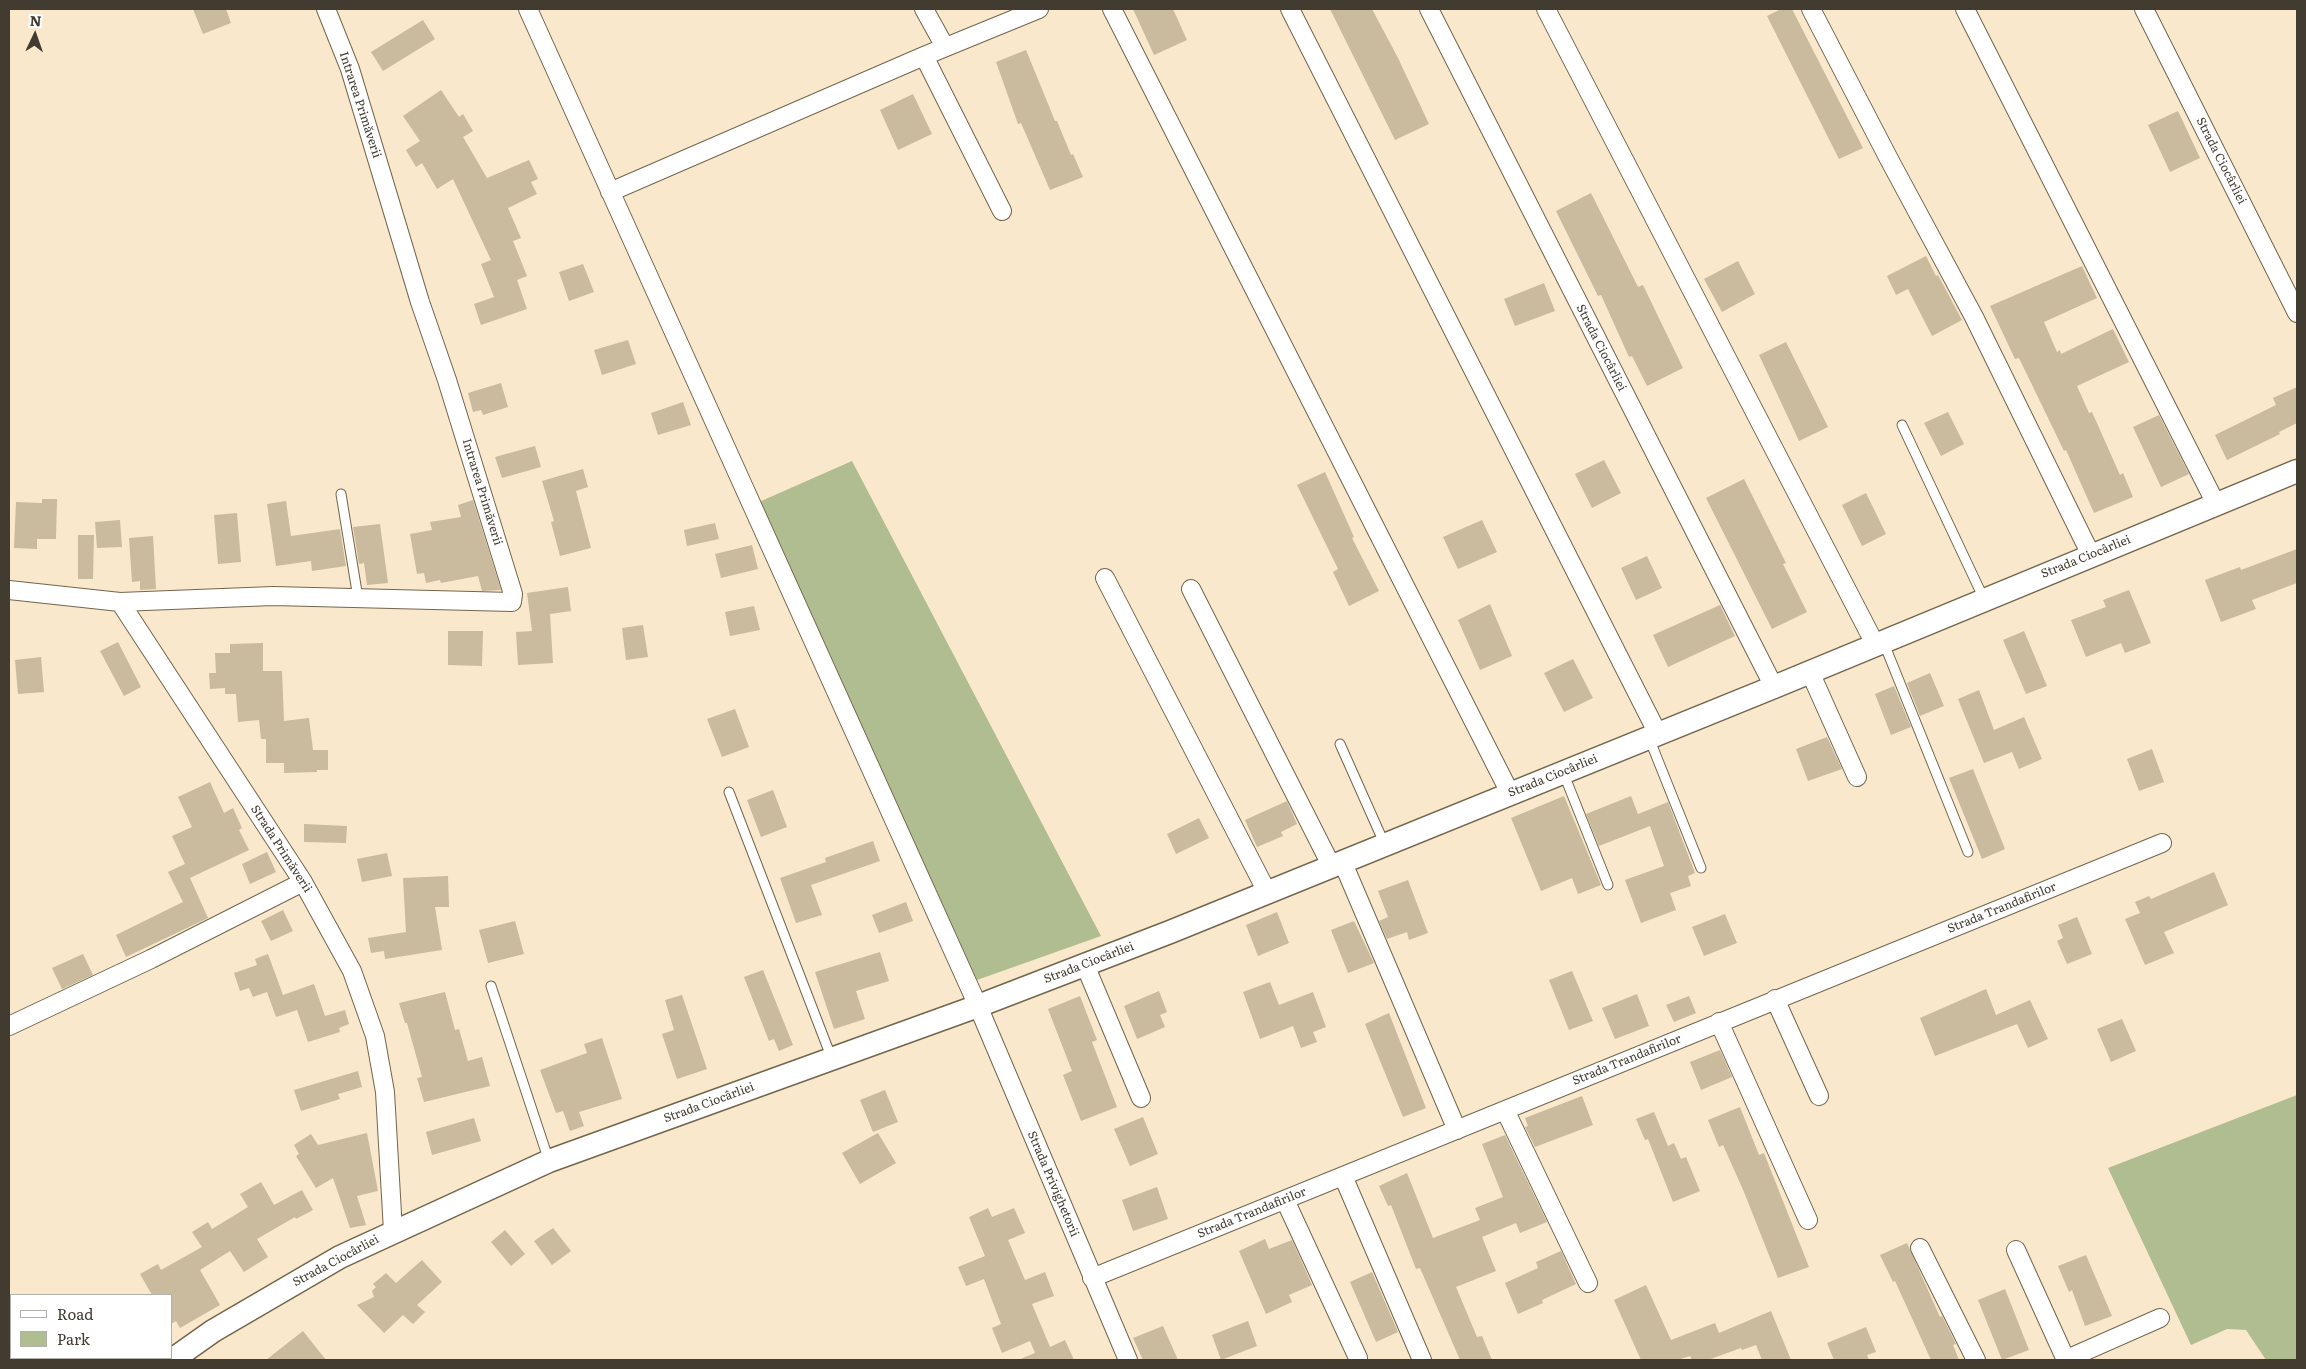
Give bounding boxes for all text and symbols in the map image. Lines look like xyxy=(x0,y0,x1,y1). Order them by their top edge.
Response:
north arrow xyxy=(10,10,60,60)
text: N xyxy=(29,10,42,30)
street label: Intrarea Primăverii xyxy=(336,50,384,160)
street label: Strada Ciocârliei xyxy=(2193,115,2249,207)
street label: Strada Ciocârliei xyxy=(1573,302,1629,394)
street label: Intrarea Primăverii xyxy=(459,437,505,547)
street label: Strada Ciocârliei xyxy=(2039,532,2133,582)
street label: Strada Ciocârliei xyxy=(1506,751,1600,801)
street label: Strada Primăverii xyxy=(247,803,315,895)
street label: Strada Trandafirilor xyxy=(1946,880,2058,936)
street label: Strada Ciocârliei xyxy=(1042,939,1136,987)
street label: Strada Trandafirilor xyxy=(1571,1032,1683,1088)
street label: Strada Ciocârliei xyxy=(662,1080,756,1126)
street label: Strada Privighetorii xyxy=(1024,1129,1082,1239)
street label: Strada Trandafirilor xyxy=(1196,1185,1308,1241)
street label: Strada Ciocârliei xyxy=(291,1232,381,1290)
legend xyxy=(10,1294,172,1359)
text: Road xyxy=(57,1302,93,1325)
text: Park xyxy=(57,1327,90,1350)

